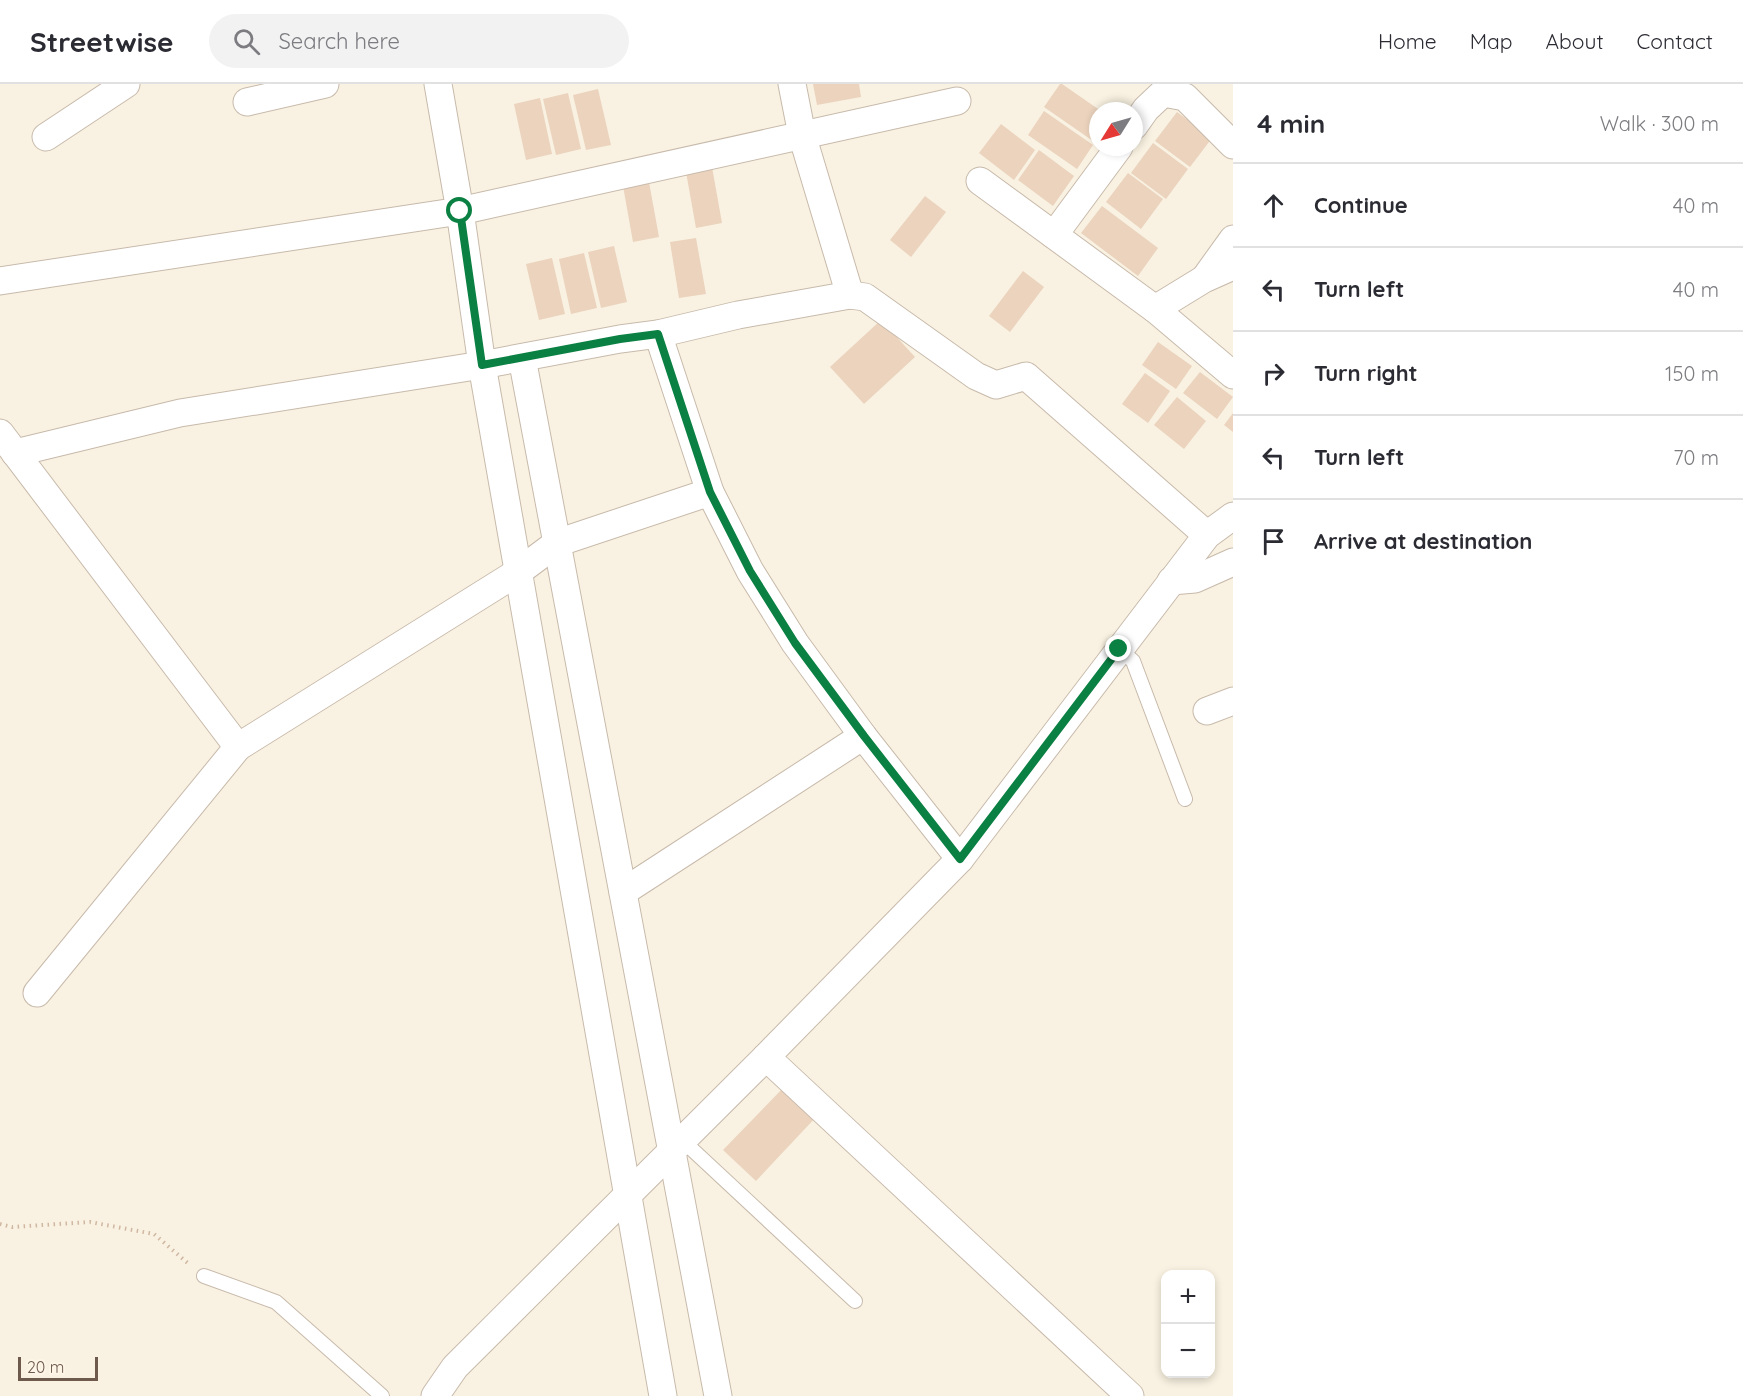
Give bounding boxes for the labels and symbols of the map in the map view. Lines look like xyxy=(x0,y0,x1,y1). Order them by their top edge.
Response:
north arrow xyxy=(1089,102,1143,156)
route start xyxy=(446,197,472,223)
route end xyxy=(1105,635,1131,661)
scale bar xyxy=(18,1354,98,1382)

